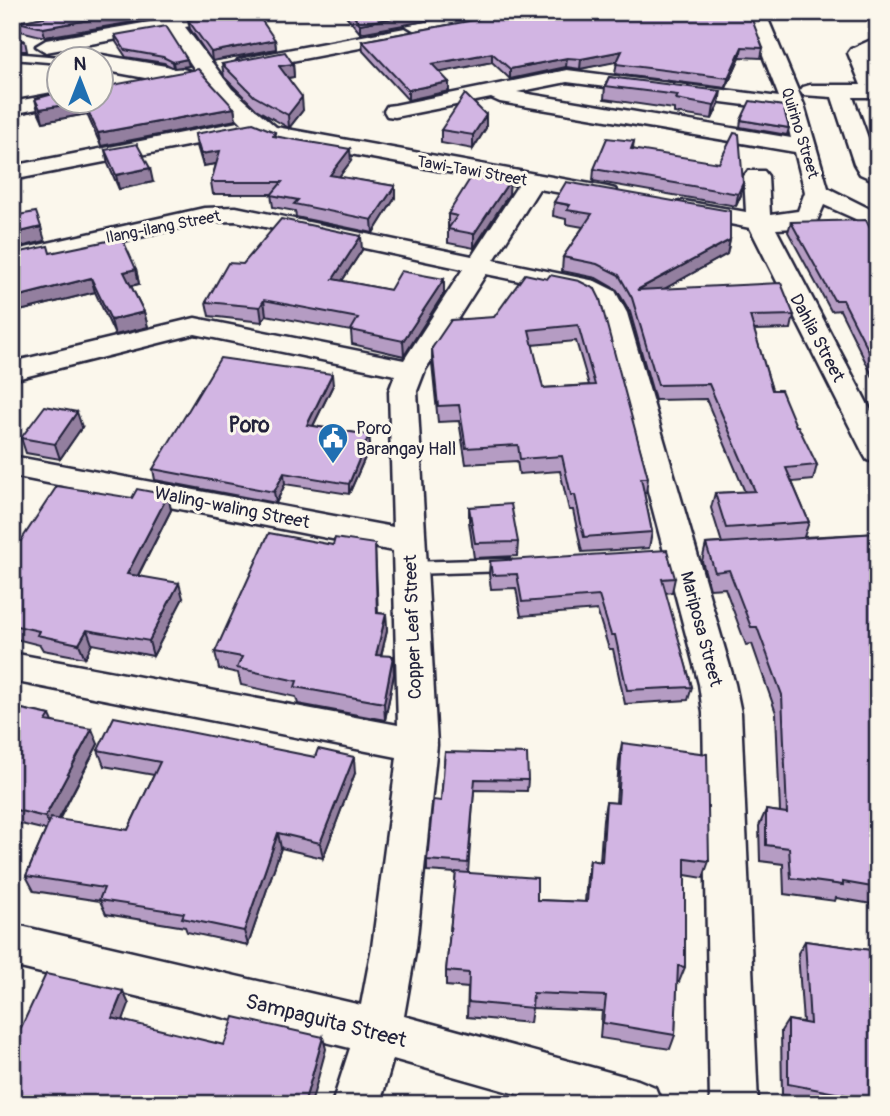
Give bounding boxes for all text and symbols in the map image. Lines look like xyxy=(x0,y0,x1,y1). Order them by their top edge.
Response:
north arrow xyxy=(46,46,116,116)
text: N xyxy=(74,52,87,76)
street label: Quirino Street xyxy=(777,85,823,181)
street label: Tawi-Tawi Street xyxy=(415,151,529,191)
street label: Ilang-ilang Street xyxy=(104,206,223,248)
street label: Dahlia Street xyxy=(784,290,850,387)
district label: Poro xyxy=(228,412,270,439)
place label: Poro Barangay Hall xyxy=(356,417,456,461)
public building icon: Poro Barangay Hall xyxy=(316,421,350,465)
street label: Waling-waling Street xyxy=(152,482,312,534)
street label: Copper Leaf Street xyxy=(399,554,427,700)
street label: Mariposa Street xyxy=(675,569,728,690)
street label: Sampaguita Street xyxy=(243,988,410,1054)

